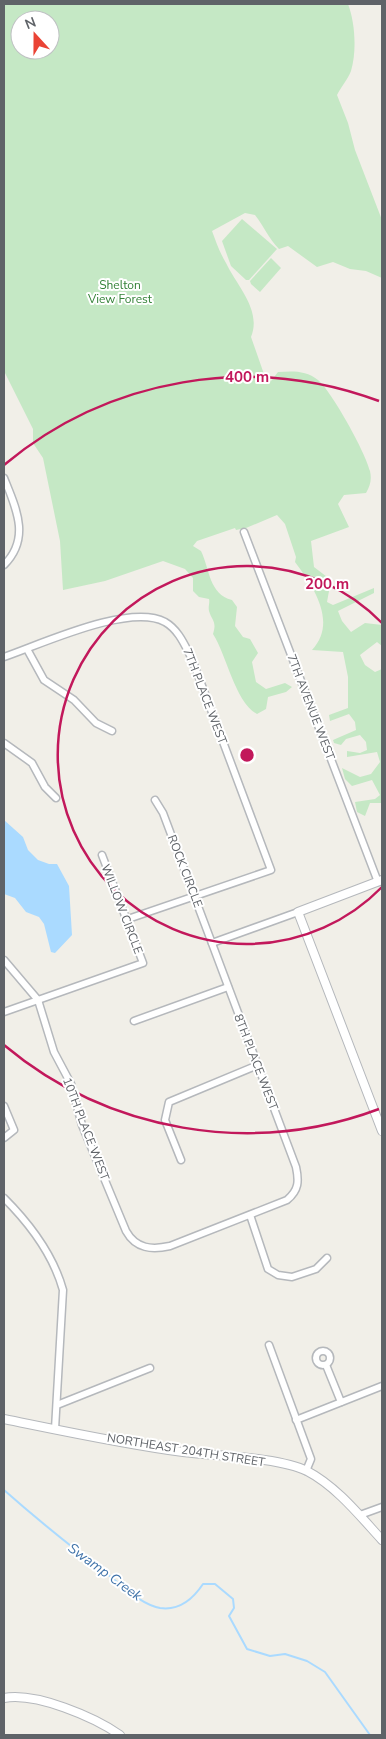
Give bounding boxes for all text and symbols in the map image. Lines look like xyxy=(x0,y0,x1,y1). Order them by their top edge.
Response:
north arrow xyxy=(10,10,60,60)
text: N xyxy=(22,13,39,34)
park label: Shelton View Forest xyxy=(87,277,153,307)
text: 400 m xyxy=(225,367,269,387)
text: 200 m xyxy=(305,574,349,594)
street label: 7TH PLACE WEST xyxy=(179,646,231,747)
street label: 7TH AVENUE WEST xyxy=(283,652,339,763)
centre of rings xyxy=(238,746,256,764)
street label: ROCK CIRCLE xyxy=(164,832,206,910)
street label: WILLOW CIRCLE xyxy=(98,862,146,956)
street label: 8TH PLACE WEST xyxy=(230,1012,282,1113)
street label: 10TH PLACE WEST xyxy=(59,1075,113,1183)
street label: NORTHEAST 204TH STREET xyxy=(106,1430,267,1471)
water label: Swamp Creek xyxy=(64,1539,147,1606)

